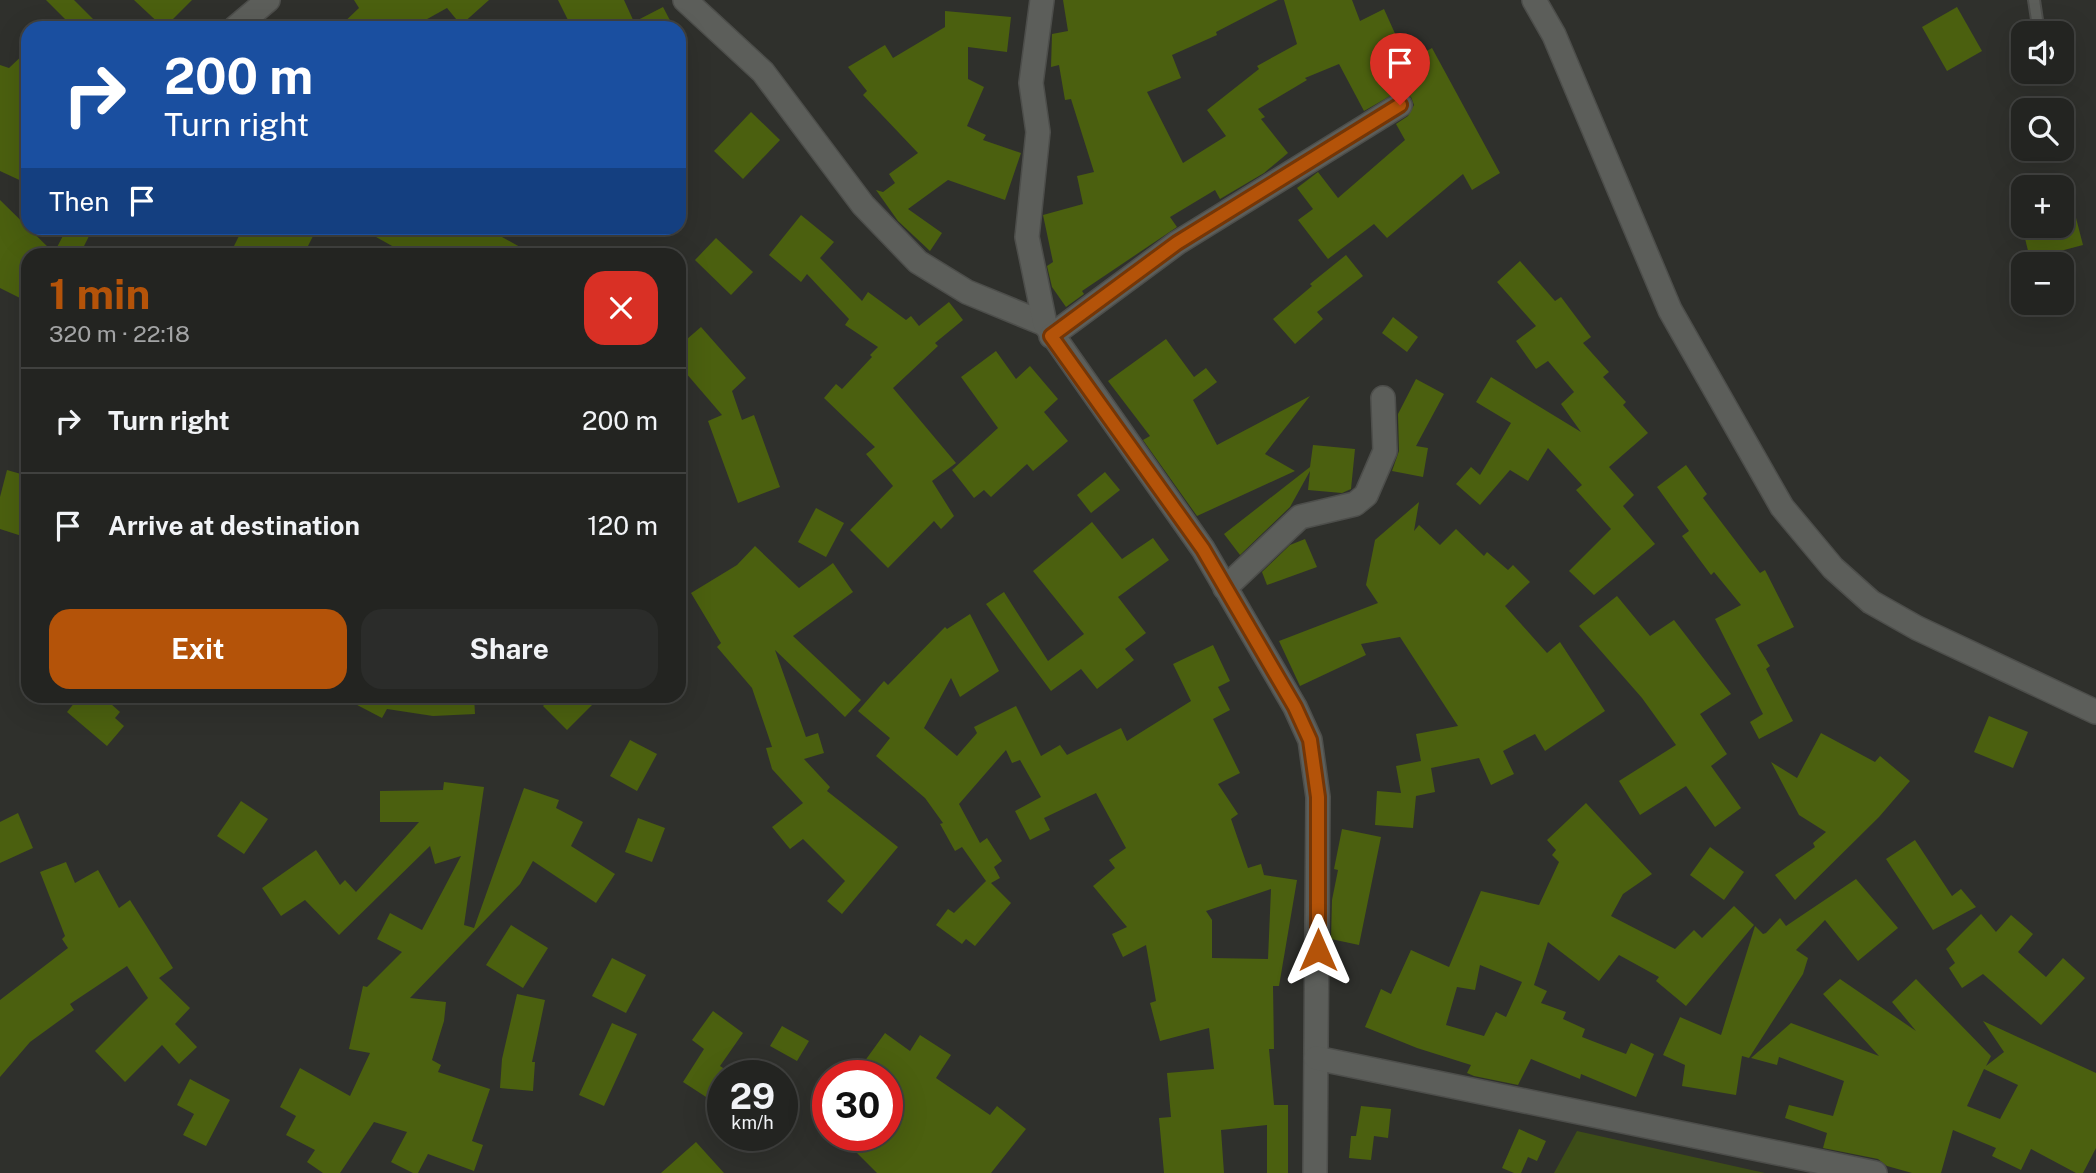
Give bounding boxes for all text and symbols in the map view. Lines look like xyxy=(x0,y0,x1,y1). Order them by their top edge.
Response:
map controls xyxy=(2011,21,2074,315)
button: sound xyxy=(2011,21,2074,84)
pin xyxy=(1370,33,1430,105)
icon: arrive xyxy=(1381,44,1419,82)
text: 200 m xyxy=(164,47,313,105)
icon: right xyxy=(49,49,140,140)
button: search xyxy=(2011,98,2074,161)
text: Turn right xyxy=(164,106,309,143)
button: + xyxy=(2011,175,2074,238)
icon: arrive xyxy=(123,182,161,220)
text: Then xyxy=(49,186,109,217)
button: − xyxy=(2011,252,2074,315)
text: 1 min xyxy=(49,269,150,318)
button: close xyxy=(584,271,658,345)
text: 320 m · 22:18 xyxy=(49,320,190,347)
icon: right xyxy=(49,402,87,440)
text: Turn right xyxy=(108,405,230,436)
text: 200 m xyxy=(582,405,658,436)
icon: arrive xyxy=(49,507,87,545)
text: Arrive at destination xyxy=(108,510,360,541)
text: 120 m xyxy=(587,510,658,541)
button: Exit xyxy=(49,609,347,689)
button: Share xyxy=(361,609,658,689)
position arrow xyxy=(1281,913,1355,987)
speed limit sign: 30 xyxy=(812,1060,903,1151)
text: 29 xyxy=(730,1076,775,1117)
text: km/h xyxy=(731,1112,774,1133)

